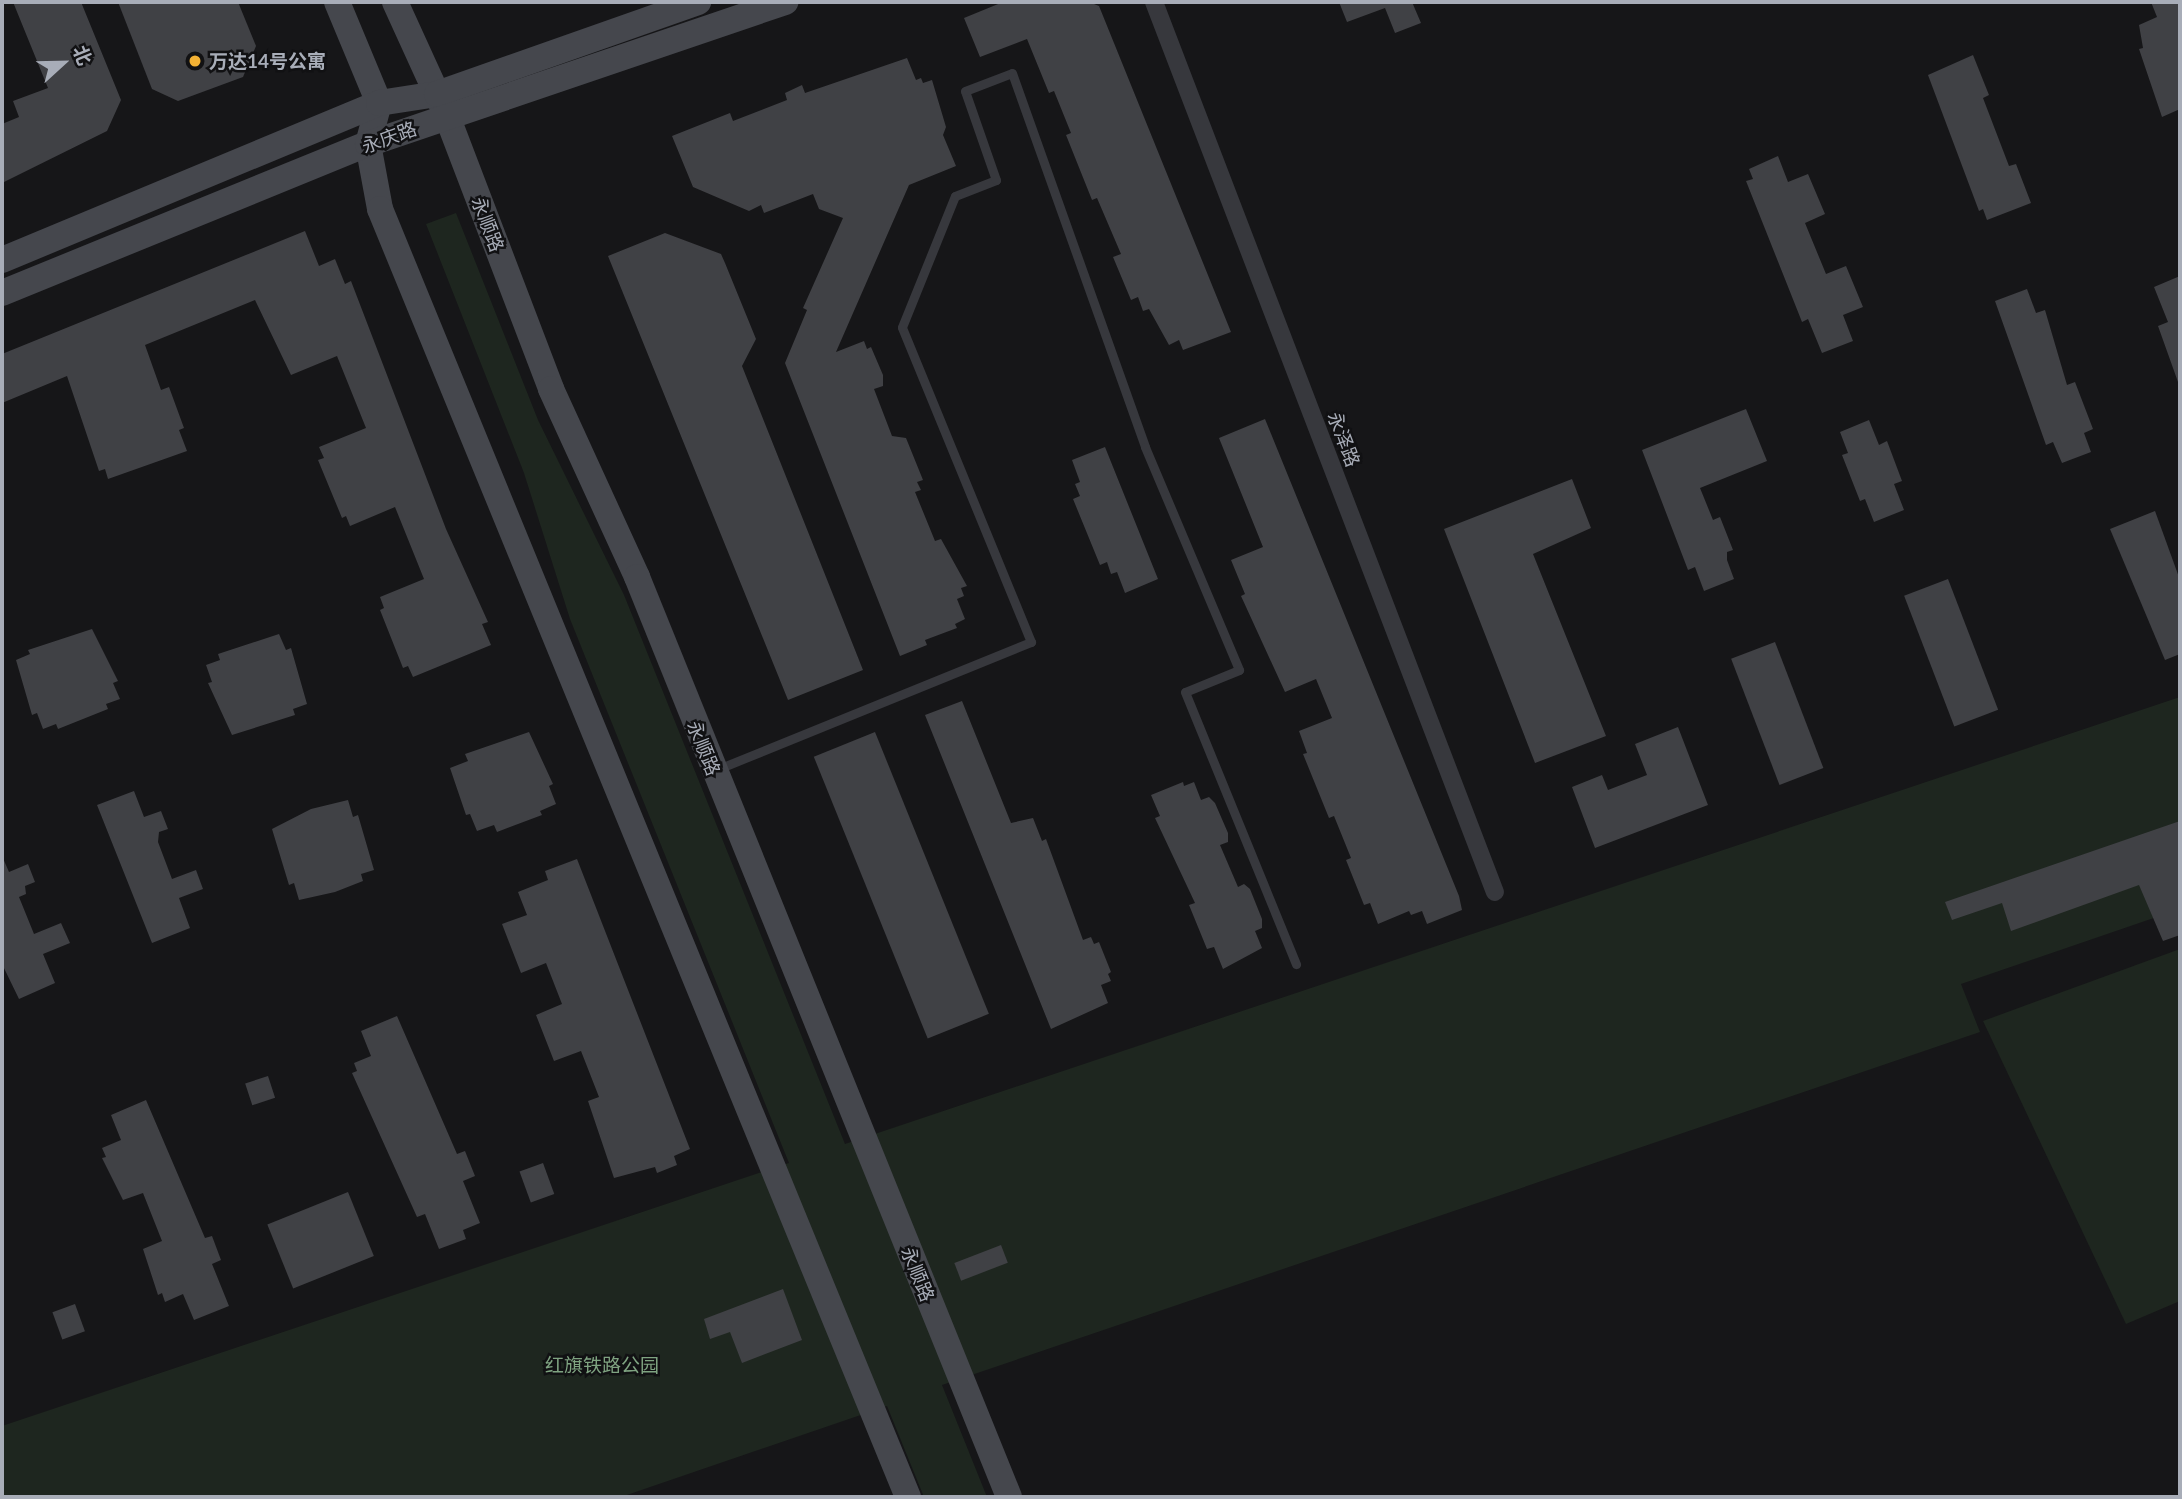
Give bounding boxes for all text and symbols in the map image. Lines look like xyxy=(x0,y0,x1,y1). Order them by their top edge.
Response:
north arrow xyxy=(28,28,98,98)
text: 北 xyxy=(69,42,97,68)
place label: 万达14号公寓 xyxy=(209,50,326,72)
marker: 万达14号公寓 xyxy=(187,53,203,69)
street label: 永庆路 xyxy=(358,117,420,157)
street label: 永顺路 xyxy=(467,193,509,255)
street label: 永泽路 xyxy=(1323,408,1365,470)
street label: 永顺路 xyxy=(683,717,725,779)
street label: 永顺路 xyxy=(897,1243,939,1305)
park label: 红旗铁路公园 xyxy=(545,1354,659,1376)

